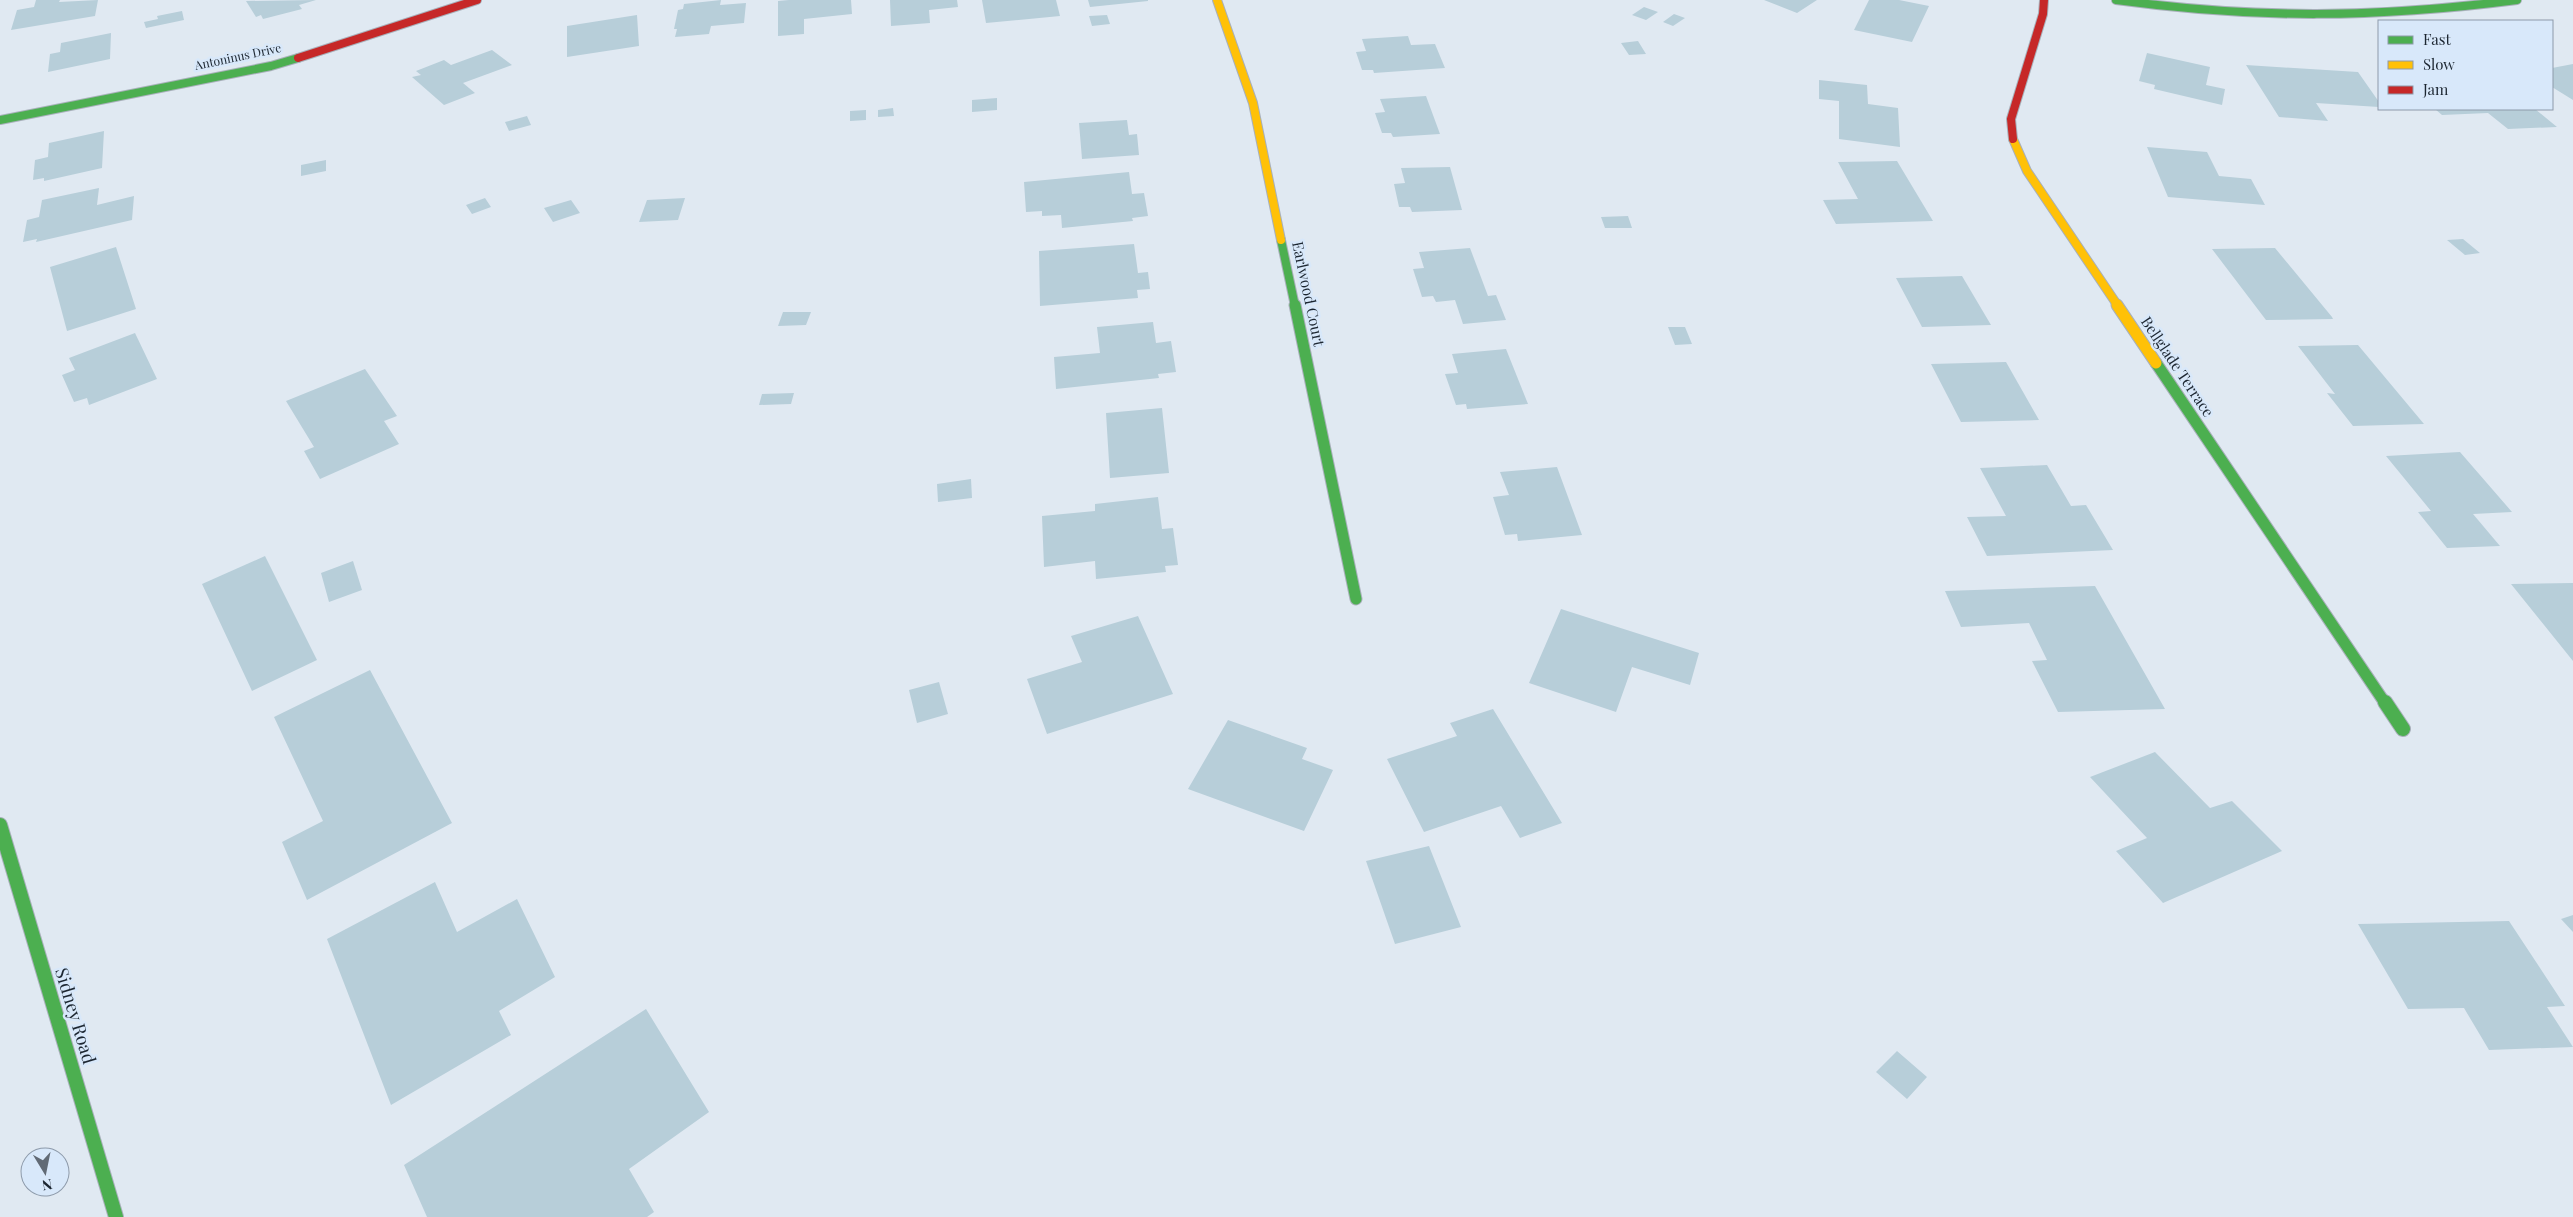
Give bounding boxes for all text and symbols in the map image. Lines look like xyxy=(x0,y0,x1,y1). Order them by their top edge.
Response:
legend xyxy=(2378,20,2553,110)
text: Fast xyxy=(2423,29,2452,49)
street label: Antoninus Drive xyxy=(192,39,283,73)
text: Slow xyxy=(2423,54,2455,74)
text: Jam xyxy=(2422,79,2449,99)
street label: Earlwood Court xyxy=(1288,239,1330,349)
street label: Bellglade Terrace xyxy=(2137,312,2219,420)
street label: Sidney Road xyxy=(50,965,102,1067)
north arrow xyxy=(20,1147,70,1197)
text: N xyxy=(41,1175,54,1196)

